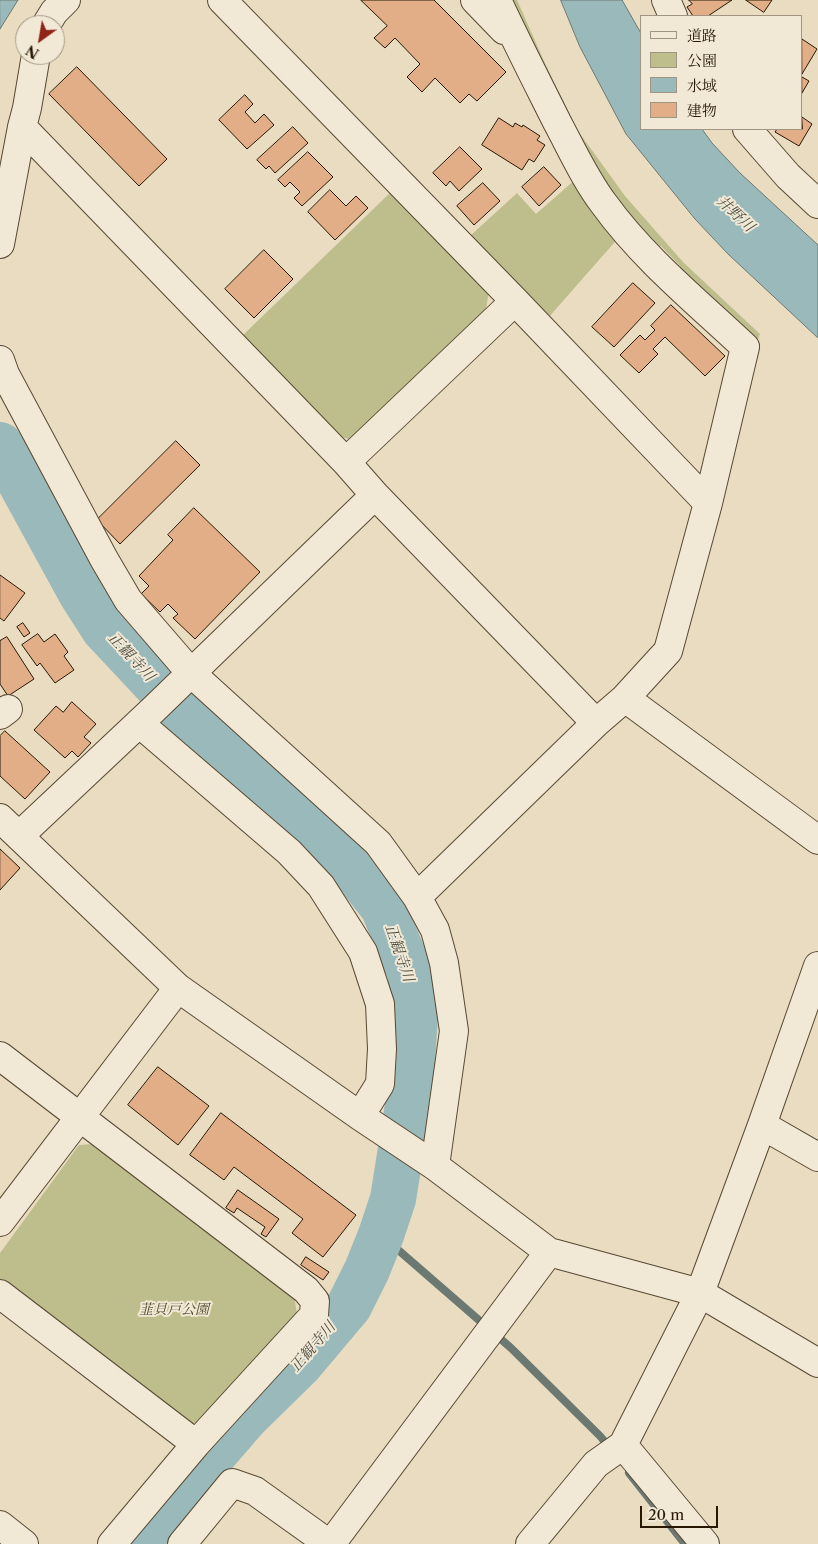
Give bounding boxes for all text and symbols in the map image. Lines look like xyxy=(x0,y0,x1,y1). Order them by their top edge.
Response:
north arrow xyxy=(15,15,65,65)
legend xyxy=(640,15,803,130)
text: 道路 xyxy=(687,26,717,45)
text: N xyxy=(23,41,43,63)
text: 公園 xyxy=(687,51,717,70)
text: 水域 xyxy=(687,76,717,95)
text: 建物 xyxy=(687,101,717,120)
water label: 井野川 xyxy=(712,192,758,236)
water label: 正観寺川 xyxy=(104,629,158,685)
water label: 正観寺川 xyxy=(381,922,417,984)
park label: 韮貝戸公園 xyxy=(139,1302,209,1318)
water label: 正観寺川 xyxy=(287,1318,339,1376)
scale bar xyxy=(643,1496,720,1528)
text: 20 m xyxy=(648,1505,684,1524)

